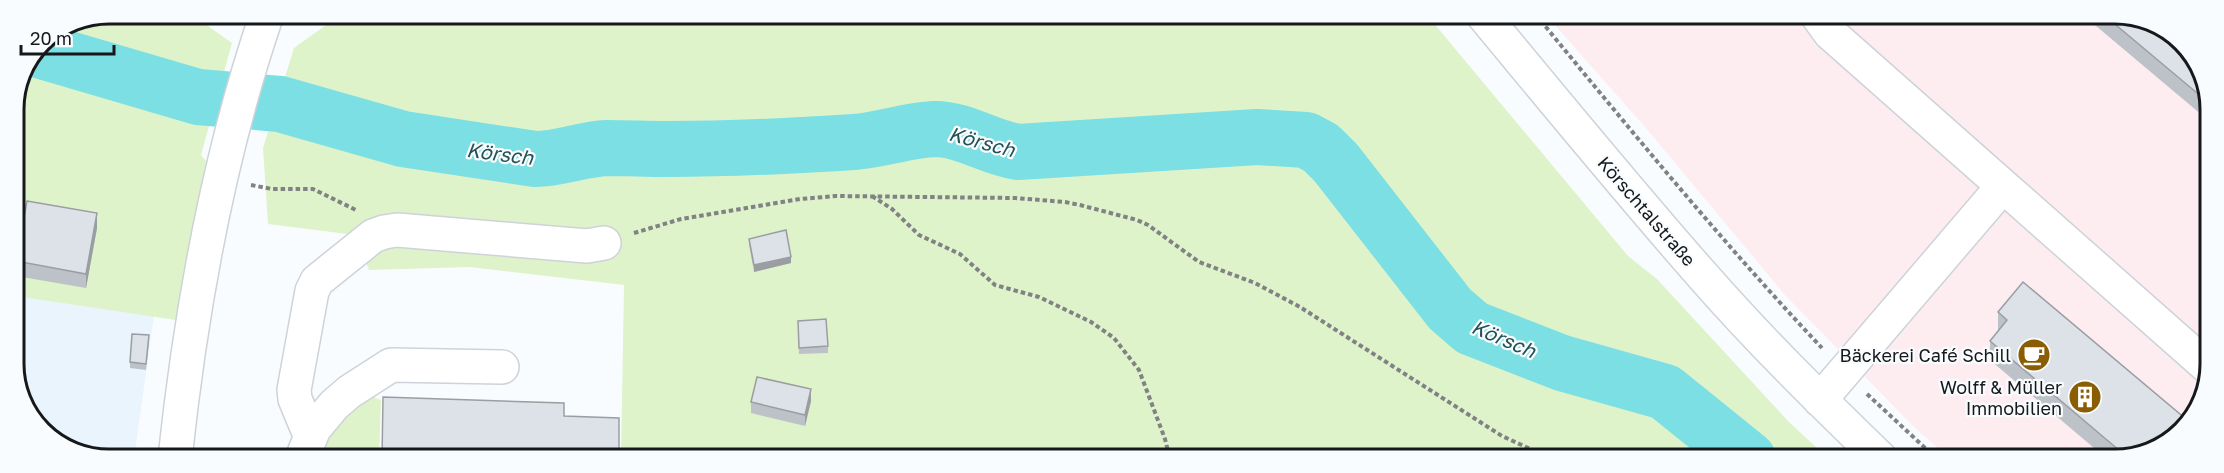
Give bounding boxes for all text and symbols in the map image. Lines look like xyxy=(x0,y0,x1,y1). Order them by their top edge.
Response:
scale bar xyxy=(21,18,114,56)
text: 20 m xyxy=(30,27,72,49)
water label: Körsch xyxy=(947,121,1018,161)
water label: Körsch xyxy=(465,137,535,169)
street label: Körschtalstraße xyxy=(1593,152,1701,270)
water label: Körsch xyxy=(1468,314,1540,362)
cafe icon: Bäckerei Café Schill xyxy=(2016,337,2052,373)
place label: Bäckerei Café Schill xyxy=(1840,344,2011,366)
place label: Wolff & Müller Immobilien xyxy=(1940,376,2062,419)
building icon: Wolff & Müller Immobilien xyxy=(2067,379,2103,415)

